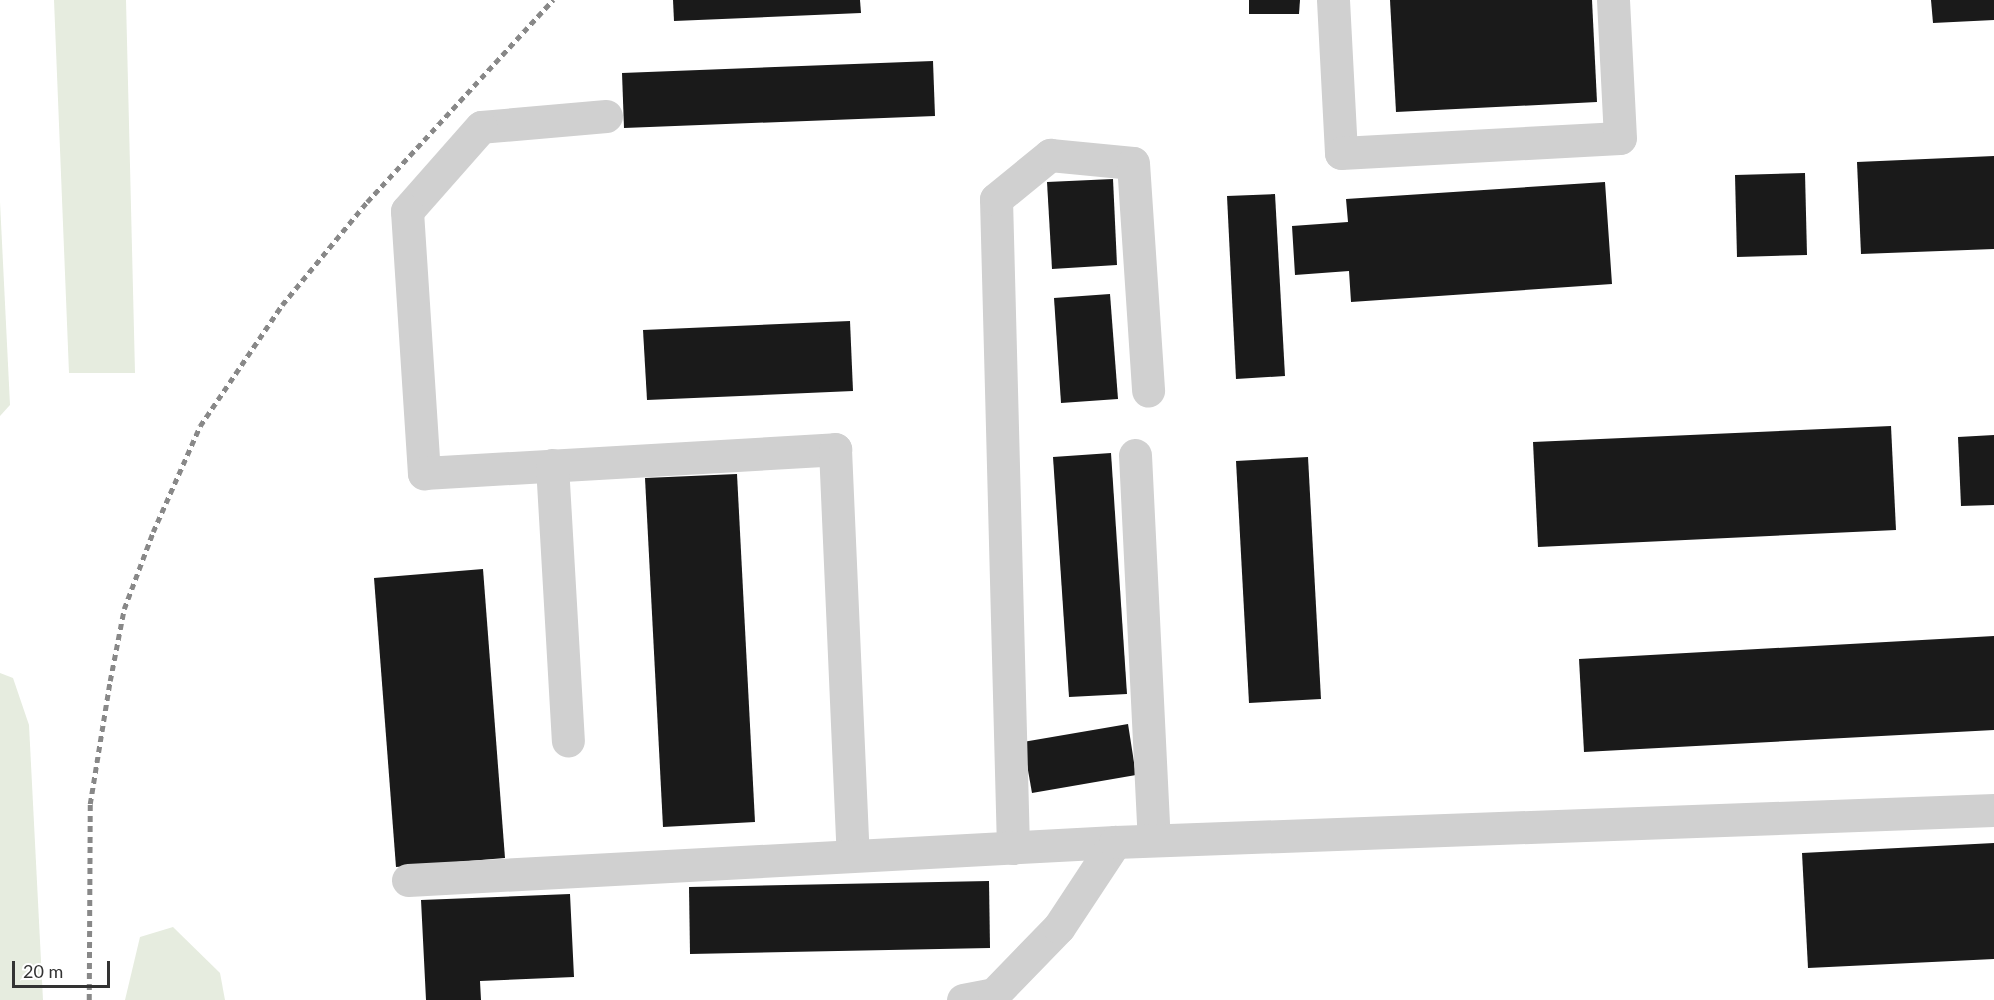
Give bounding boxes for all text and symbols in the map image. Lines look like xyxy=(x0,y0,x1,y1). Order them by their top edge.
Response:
scale bar xyxy=(15,949,112,987)
text: 20 m xyxy=(23,960,63,982)

